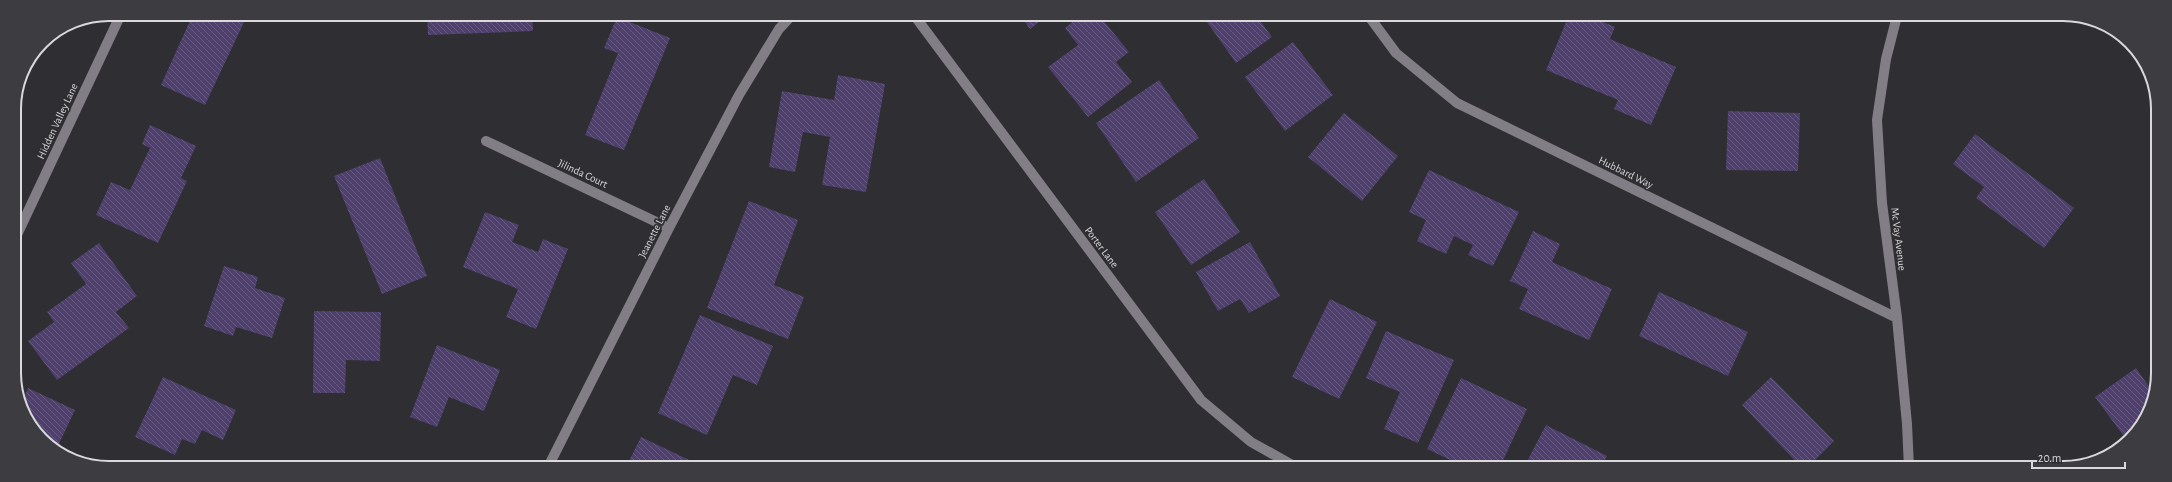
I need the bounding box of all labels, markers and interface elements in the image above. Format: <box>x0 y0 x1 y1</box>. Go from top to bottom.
street label: Hidden Valley Lane <box>35 82 80 161</box>
street label: Hubbard Way <box>1597 155 1655 191</box>
street label: Jilinda Court <box>556 157 610 190</box>
street label: Jeanette Lane <box>636 203 673 260</box>
street label: Mc Vay Avenue <box>1889 207 1908 271</box>
street label: Porter Lane <box>1083 225 1120 270</box>
scale bar <box>2032 444 2125 470</box>
text: 20 m <box>2038 452 2061 464</box>

